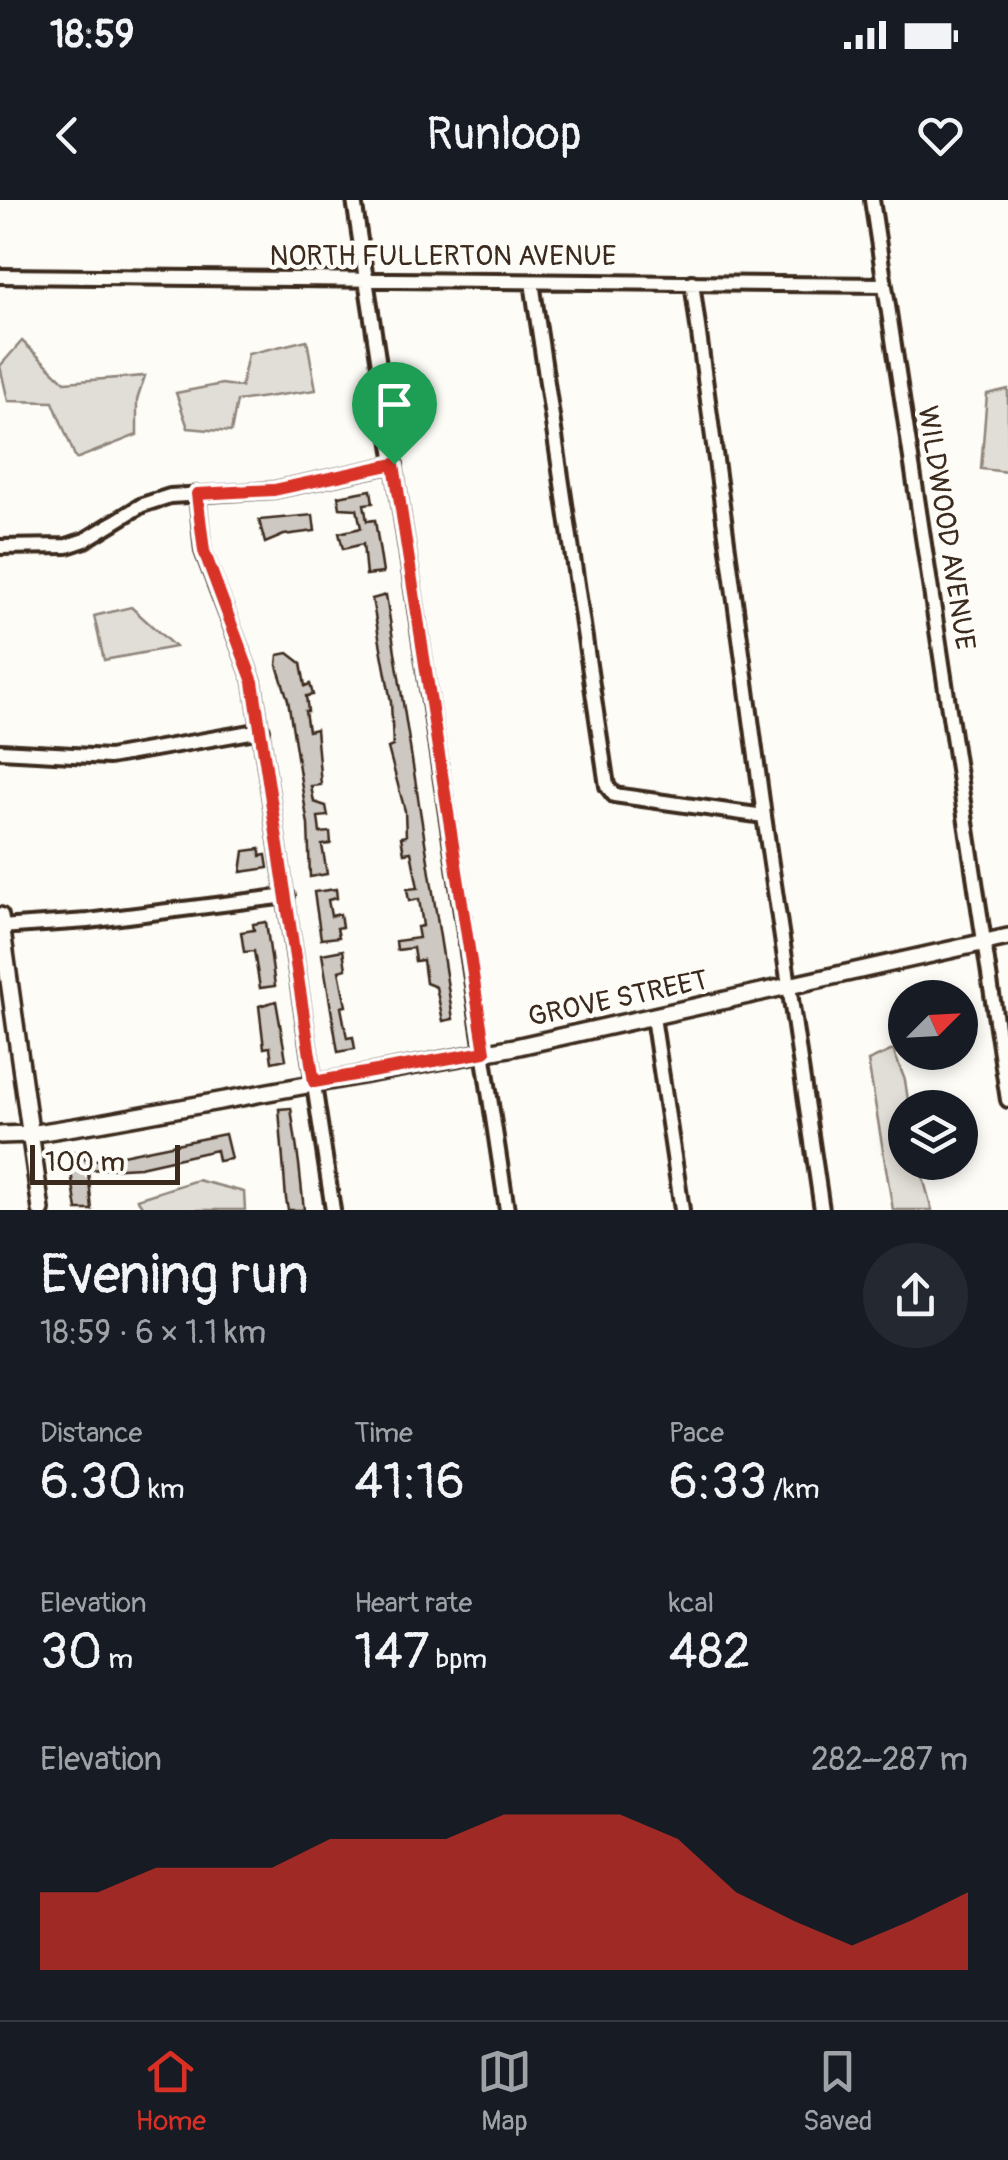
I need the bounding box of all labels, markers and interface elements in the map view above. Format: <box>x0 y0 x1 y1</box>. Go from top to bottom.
text: 18:59 <box>50 11 134 59</box>
text: Runloop <box>427 107 581 163</box>
icon: back <box>40 108 95 163</box>
icon: heart <box>913 108 968 163</box>
street label: NORTH FULLERTON AVENUE <box>270 239 616 274</box>
pin <box>352 362 437 465</box>
icon: arrive <box>367 377 422 432</box>
street label: WILDWOOD AVENUE <box>909 403 983 653</box>
street label: GROVE STREET <box>525 963 711 1035</box>
north arrow <box>888 980 978 1070</box>
map controls <box>888 980 978 1180</box>
button: layers <box>888 1090 978 1180</box>
scale bar <box>30 1140 180 1184</box>
text: 100 m <box>45 1145 125 1180</box>
text: Evening run <box>40 1241 309 1310</box>
button: share <box>863 1243 968 1348</box>
text: 18:59 · 6 × 1.1 km <box>40 1313 266 1353</box>
text: Distance <box>40 1416 142 1451</box>
text: Time <box>354 1416 413 1451</box>
text: Pace <box>669 1416 724 1451</box>
text: 6.30 <box>40 1451 142 1514</box>
text: 41:16 <box>354 1451 465 1514</box>
text: 6:33 <box>669 1451 767 1514</box>
text: km <box>142 1472 185 1507</box>
text: /km <box>767 1472 820 1507</box>
text: Elevation <box>40 1586 147 1621</box>
text: Heart rate <box>354 1586 472 1621</box>
text: kcal <box>669 1586 714 1621</box>
text: 30 <box>40 1621 102 1684</box>
text: 147 <box>354 1621 429 1684</box>
text: 482 <box>669 1621 751 1684</box>
text: m <box>102 1642 133 1677</box>
text: bpm <box>429 1642 487 1677</box>
text: Elevation <box>40 1740 162 1780</box>
text: 282–287 m <box>811 1740 968 1780</box>
tab: Home <box>135 2044 206 2139</box>
tab: Map <box>477 2044 532 2139</box>
tab: Saved <box>803 2044 872 2139</box>

